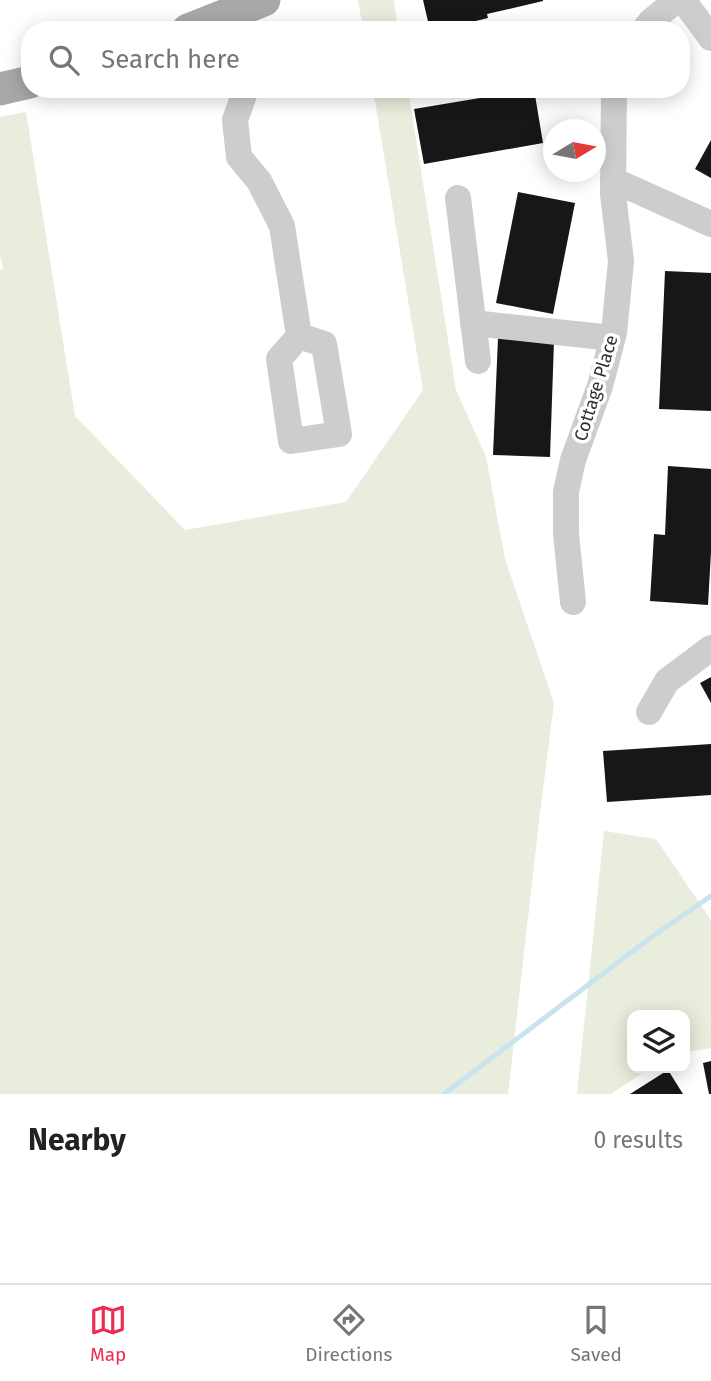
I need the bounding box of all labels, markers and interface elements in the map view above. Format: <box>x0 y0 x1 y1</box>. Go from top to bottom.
search box <box>21 21 690 98</box>
icon: search <box>45 41 83 79</box>
text: Search here <box>101 44 240 75</box>
north arrow <box>543 119 606 182</box>
street label: Cottage Place <box>569 332 623 444</box>
map controls <box>627 1010 690 1073</box>
button: layers <box>627 1010 690 1073</box>
text: Nearby <box>28 1122 126 1158</box>
text: 0 results <box>593 1126 683 1154</box>
tab: Map <box>89 1301 127 1366</box>
tab: Directions <box>305 1301 392 1366</box>
tab: Saved <box>571 1301 622 1366</box>

